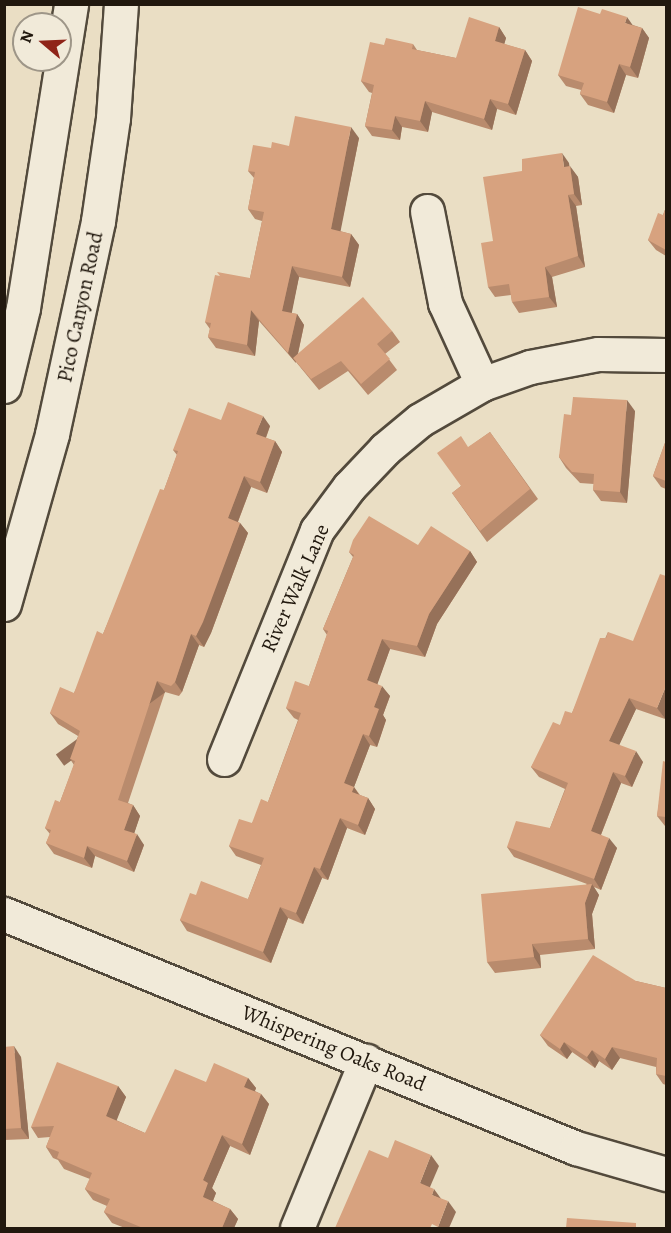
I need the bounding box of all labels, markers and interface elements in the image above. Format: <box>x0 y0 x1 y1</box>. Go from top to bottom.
north arrow <box>12 12 72 72</box>
text: N <box>15 28 39 46</box>
street label: Pico Canyon Road <box>52 229 108 385</box>
street label: River Walk Lane <box>255 520 335 656</box>
street label: Whispering Oaks Road <box>238 999 430 1097</box>

